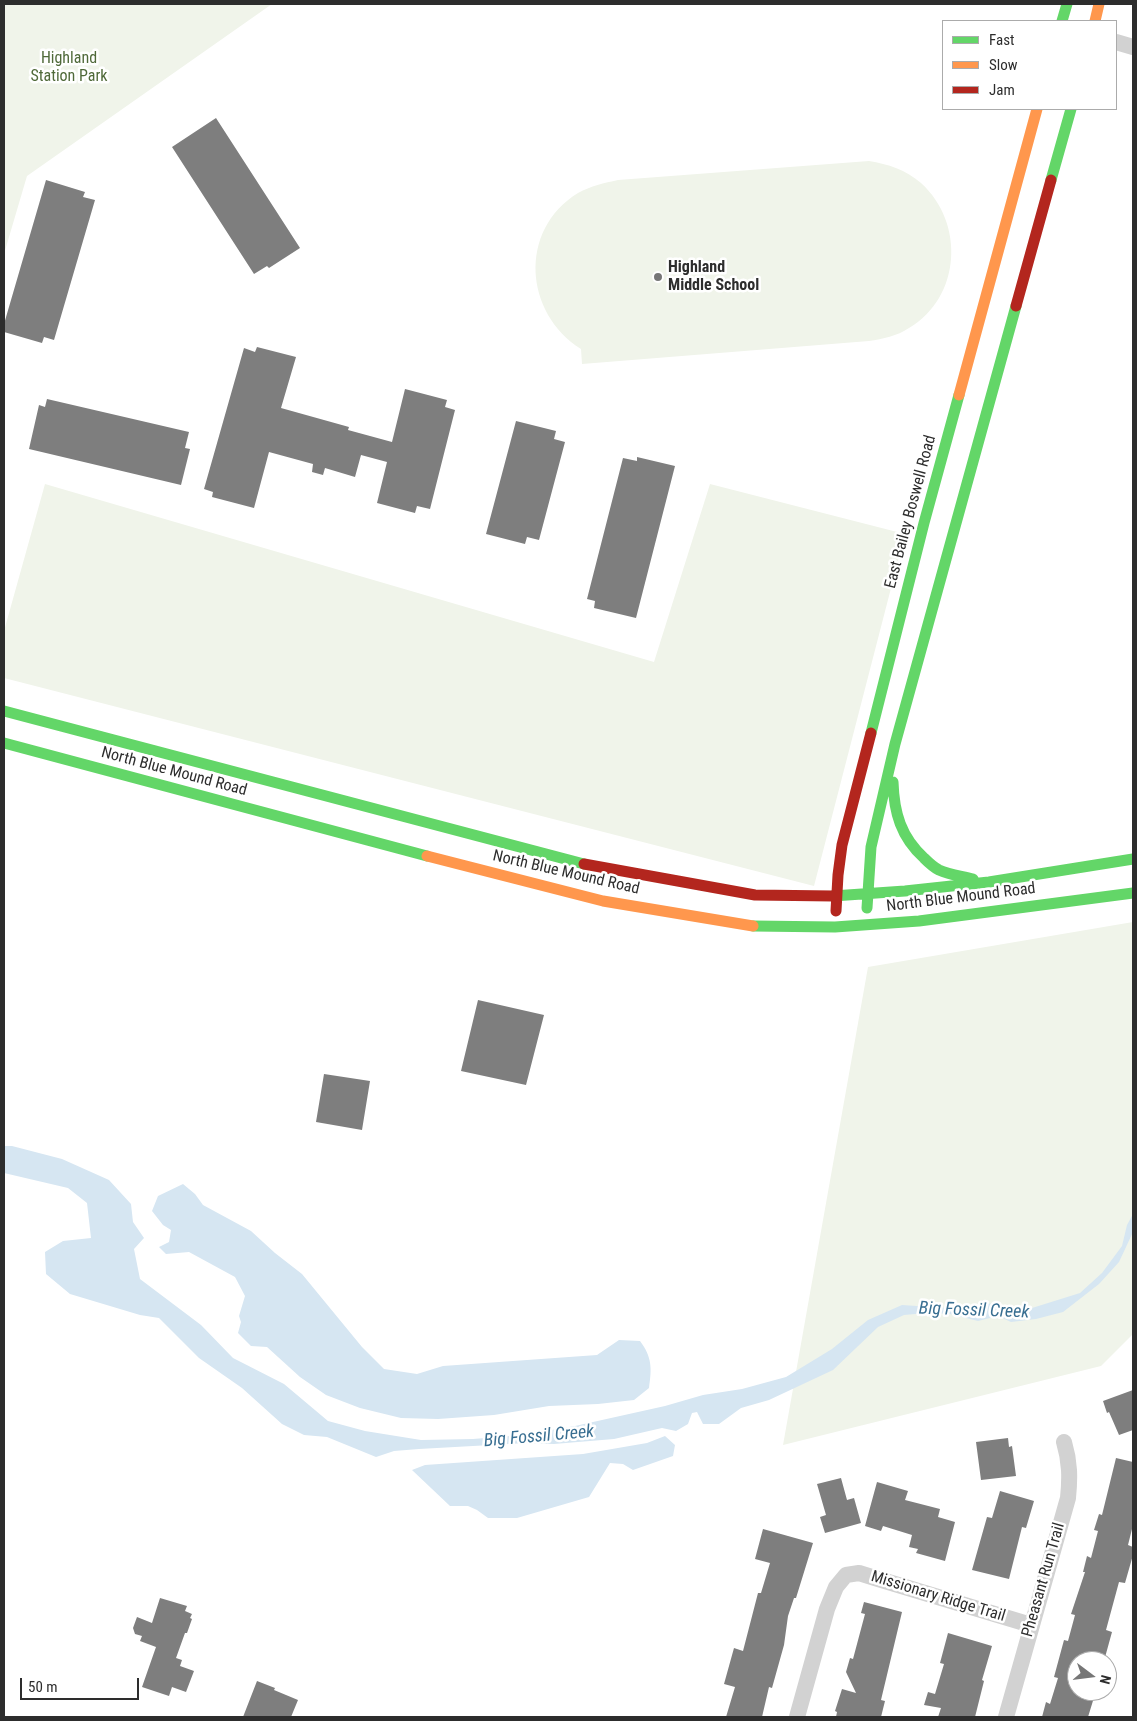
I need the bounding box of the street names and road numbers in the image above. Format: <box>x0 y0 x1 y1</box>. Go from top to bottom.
street label: East Bailey Boswell Road <box>881 433 941 591</box>
street label: North Blue Mound Road <box>99 743 249 801</box>
street label: North Blue Mound Road <box>491 847 641 899</box>
street label: North Blue Mound Road <box>885 879 1037 917</box>
street label: Pheasant Run Trail <box>1019 1521 1069 1639</box>
street label: Missionary Ridge Trail <box>869 1567 1007 1627</box>

